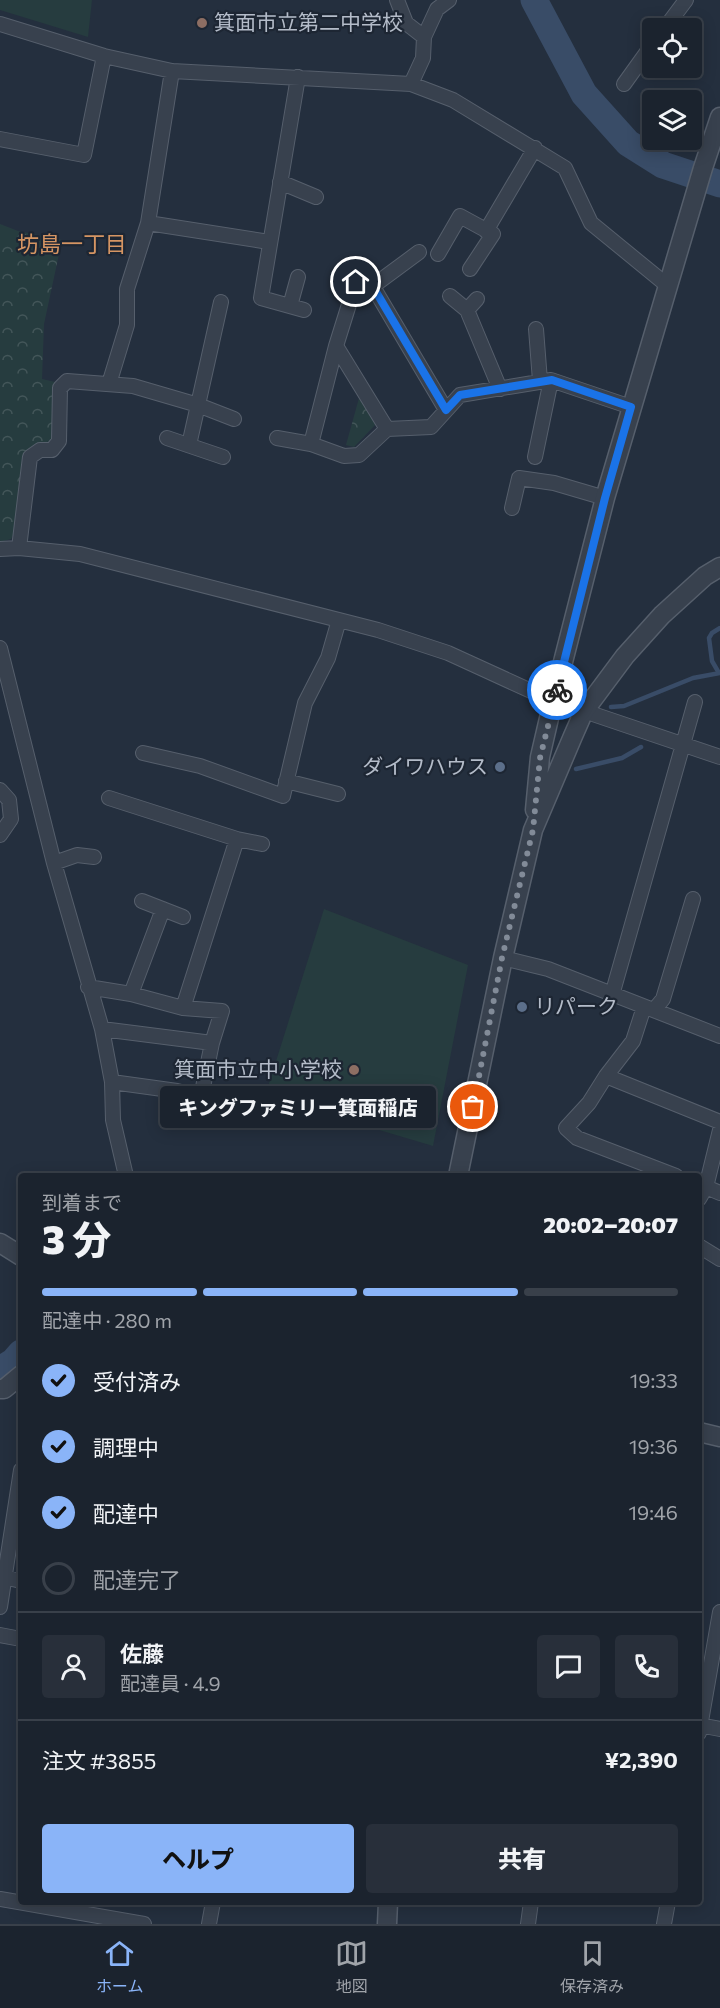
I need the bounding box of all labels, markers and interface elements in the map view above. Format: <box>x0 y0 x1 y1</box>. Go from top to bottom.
place label: 箕面市立第二中学校 <box>214 9 403 34</box>
marker: 箕面市立第二中学校 <box>195 16 209 30</box>
map controls <box>642 18 702 150</box>
button: locate <box>642 18 702 78</box>
button: layers <box>642 90 702 150</box>
district label: 坊島一丁目 <box>17 230 127 257</box>
pin <box>330 256 381 307</box>
icon: home <box>339 265 372 298</box>
courier <box>527 660 587 720</box>
icon: bike <box>541 674 574 707</box>
place label: ダイワハウス <box>362 753 488 778</box>
marker: ダイワハウス <box>493 760 507 774</box>
place label: リパーク <box>534 993 618 1018</box>
marker: リパーク <box>515 1000 529 1014</box>
place label: 箕面市立中小学校 <box>174 1056 342 1081</box>
marker: 箕面市立中小学校 <box>347 1063 361 1077</box>
pin <box>447 1081 498 1132</box>
callout: キングファミリー箕面稲店 <box>161 1086 437 1128</box>
icon: bag <box>456 1090 489 1123</box>
text: キングファミリー箕面稲店 <box>178 1095 418 1119</box>
text: 到着まで <box>42 1190 122 1214</box>
text: 20:02–20:07 <box>543 1211 678 1238</box>
text: 3 分 <box>42 1214 111 1262</box>
text: 配達中 · 280 m <box>42 1308 172 1332</box>
icon: check <box>42 1364 75 1397</box>
text: 受付済み <box>93 1368 181 1395</box>
text: 19:33 <box>630 1368 678 1392</box>
icon: check <box>42 1430 75 1463</box>
text: 調理中 <box>93 1434 159 1461</box>
text: 19:36 <box>629 1434 678 1458</box>
icon: check <box>42 1496 75 1529</box>
text: 配達中 <box>93 1500 159 1527</box>
text: 19:46 <box>628 1500 678 1524</box>
text: 配達完了 <box>93 1566 181 1593</box>
button: person <box>42 1635 105 1698</box>
button: chat <box>537 1635 600 1698</box>
button: phone <box>615 1635 678 1698</box>
text: 佐藤 <box>120 1640 164 1667</box>
text: 配達員 · 4.9 <box>120 1671 221 1695</box>
text: ¥2,390 <box>605 1746 678 1773</box>
text: 注文 #3855 <box>42 1747 156 1774</box>
button: ヘルプ <box>42 1824 354 1893</box>
button: 共有 <box>366 1824 678 1893</box>
tab: ホーム <box>96 1937 143 1997</box>
tab: 地図 <box>335 1937 368 1997</box>
tab: 保存済み <box>560 1937 624 1997</box>

